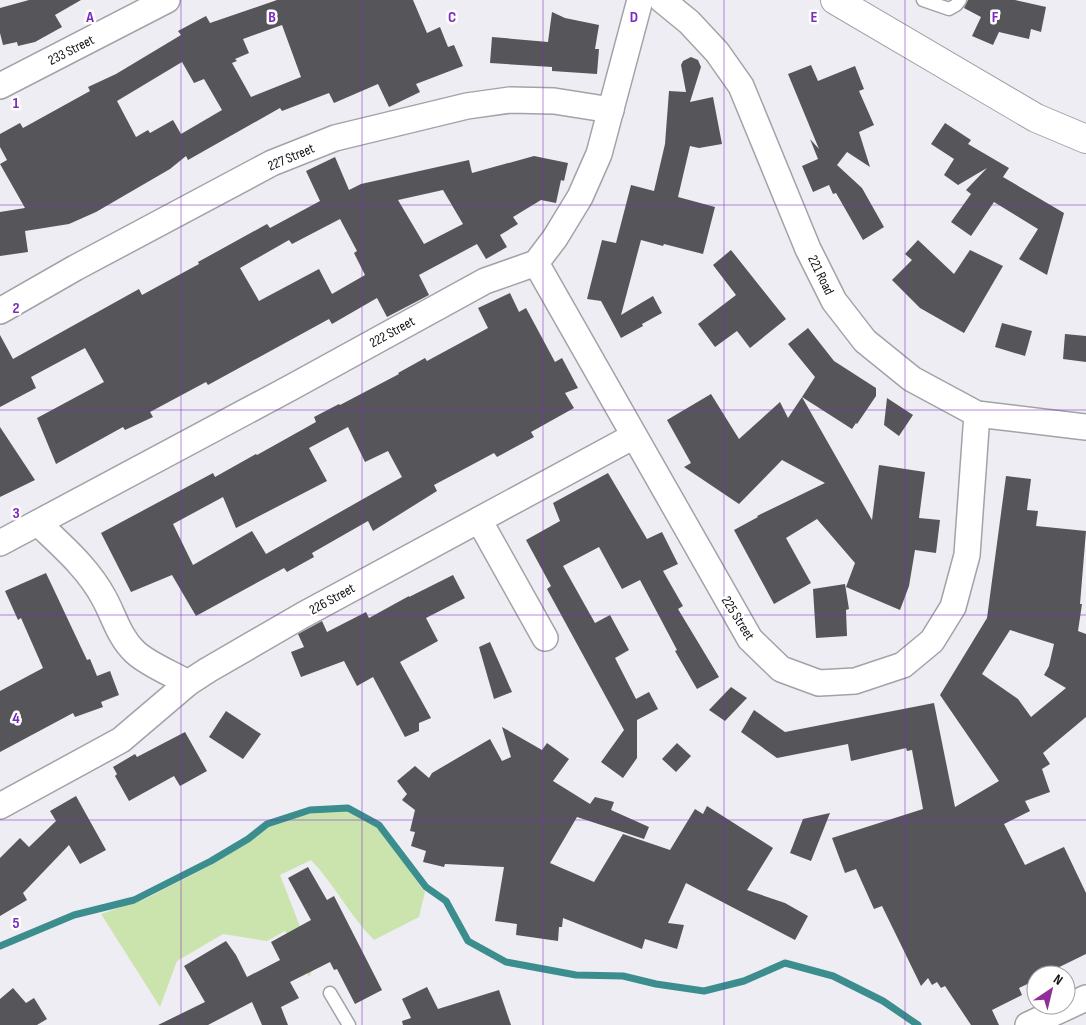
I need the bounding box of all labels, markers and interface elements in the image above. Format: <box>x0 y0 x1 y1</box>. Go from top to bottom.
text: A <box>85 8 94 27</box>
text: B <box>268 8 276 27</box>
text: C <box>448 8 456 27</box>
text: D <box>630 8 638 27</box>
text: E <box>811 8 818 27</box>
text: F <box>992 8 999 27</box>
street label: 233 Street <box>45 31 97 69</box>
text: 1 <box>13 94 20 113</box>
street label: 227 Street <box>265 140 317 174</box>
street label: 221 Road <box>804 252 838 298</box>
text: 2 <box>12 299 20 318</box>
street label: 222 Street <box>366 313 418 351</box>
text: 3 <box>12 504 20 523</box>
street label: 226 Street <box>306 580 358 618</box>
street label: 225 Street <box>718 593 758 643</box>
text: 4 <box>12 709 20 728</box>
text: 5 <box>12 914 20 933</box>
north arrow <box>1026 965 1076 1015</box>
text: N <box>1050 971 1066 989</box>

